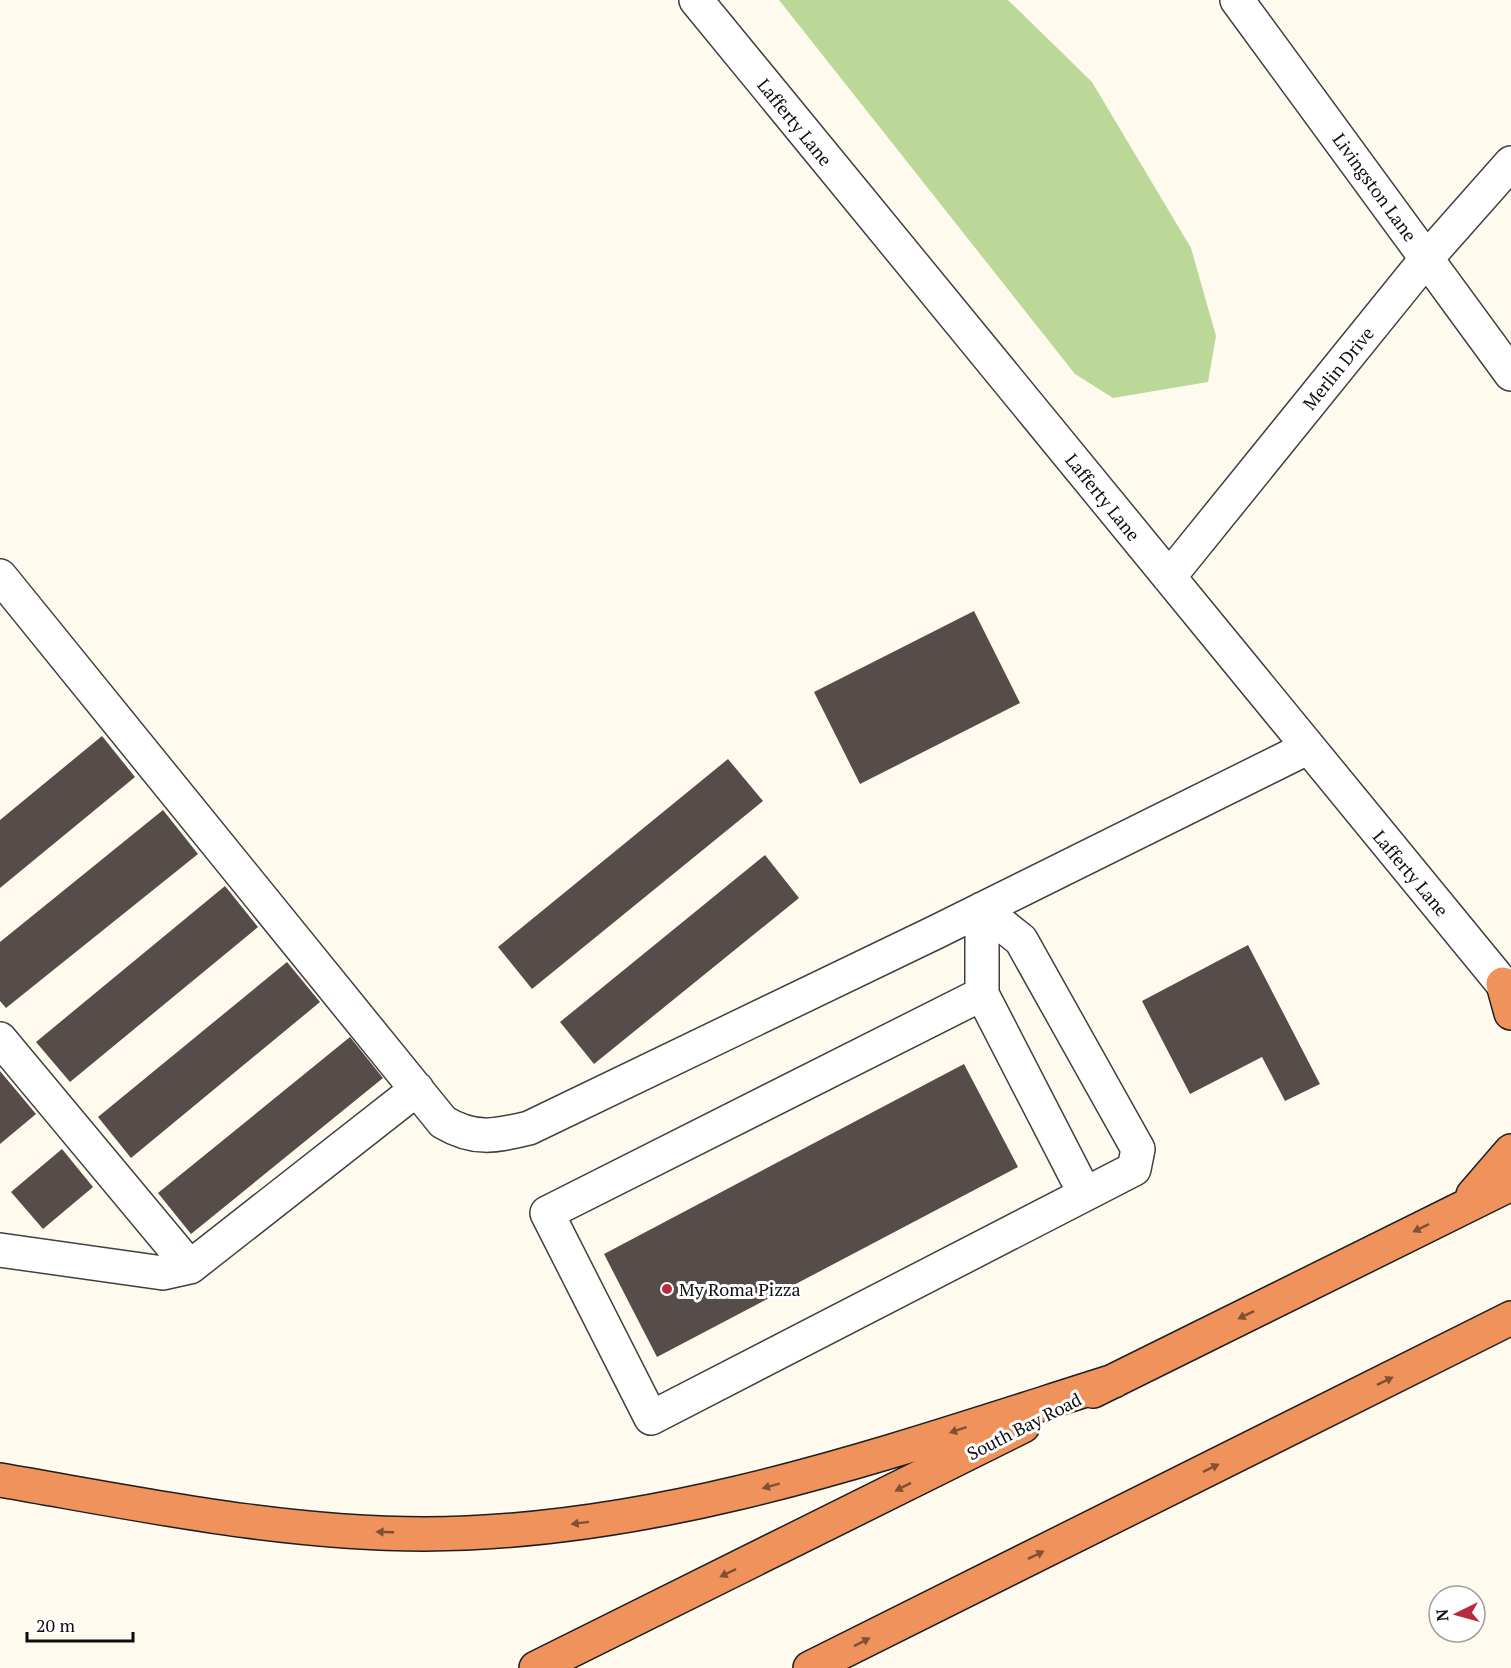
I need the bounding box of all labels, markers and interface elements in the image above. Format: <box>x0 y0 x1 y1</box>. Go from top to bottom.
street label: Lafferty Lane <box>752 73 838 171</box>
street label: Livingston Lane <box>1328 128 1422 246</box>
street label: Merlin Drive <box>1297 321 1379 415</box>
street label: Lafferty Lane <box>1060 448 1146 546</box>
street label: Lafferty Lane <box>1368 825 1454 921</box>
one-way arrow <box>1412 1223 1430 1233</box>
place label: My Roma Pizza <box>679 1277 801 1301</box>
marker: My Roma Pizza <box>660 1282 674 1296</box>
one-way arrow <box>1238 1310 1255 1320</box>
one-way arrow <box>1377 1376 1394 1385</box>
street label: South Bay Road <box>963 1387 1085 1465</box>
one-way arrow <box>949 1426 967 1435</box>
one-way arrow <box>1202 1463 1219 1472</box>
one-way arrow <box>762 1481 780 1491</box>
one-way arrow <box>894 1482 911 1491</box>
one-way arrow <box>570 1518 589 1527</box>
one-way arrow <box>376 1528 395 1537</box>
one-way arrow <box>1028 1550 1045 1559</box>
one-way arrow <box>720 1569 737 1578</box>
north arrow <box>1427 1584 1487 1644</box>
scale bar <box>27 1605 134 1643</box>
text: N <box>1431 1608 1454 1622</box>
text: 20 m <box>36 1613 76 1637</box>
one-way arrow <box>853 1637 871 1647</box>

